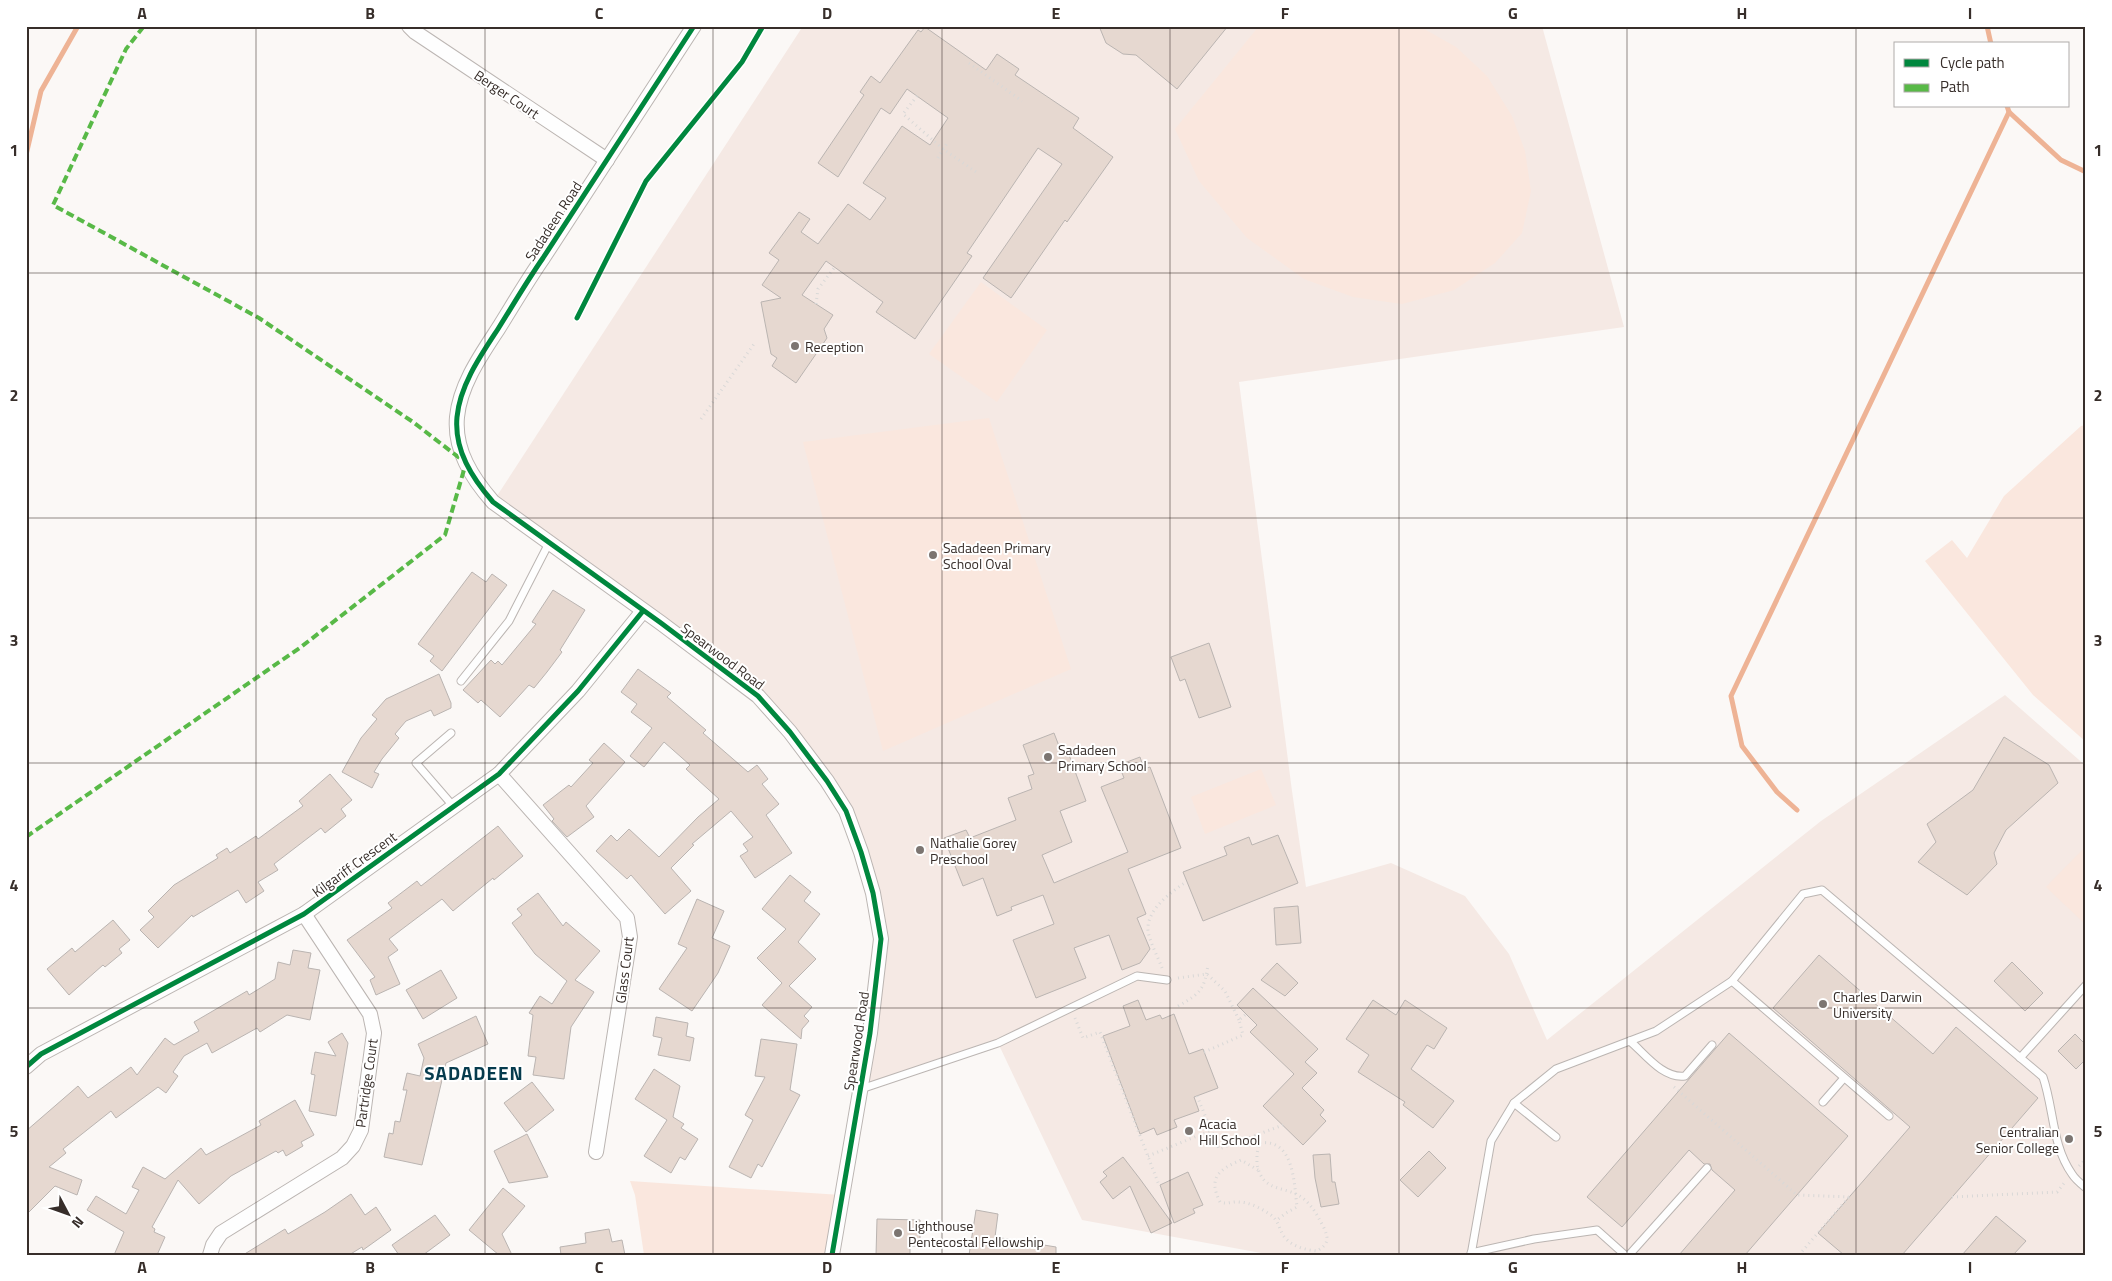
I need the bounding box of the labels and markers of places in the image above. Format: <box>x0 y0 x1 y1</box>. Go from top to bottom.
place label: Reception <box>805 336 864 357</box>
marker: Reception <box>789 340 801 352</box>
place label: Sadadeen Primary School Oval <box>943 537 1051 574</box>
marker: Sadadeen Primary School Oval <box>927 549 939 561</box>
place label: Sadadeen Primary School <box>1058 739 1147 776</box>
marker: Sadadeen Primary School <box>1042 751 1054 763</box>
place label: Nathalie Gorey Preschool <box>930 832 1017 869</box>
marker: Nathalie Gorey Preschool <box>914 844 926 856</box>
place label: Charles Darwin University <box>1833 986 1922 1023</box>
marker: Charles Darwin University <box>1817 998 1829 1010</box>
place label: Acacia Hill School <box>1199 1113 1260 1150</box>
place label: Centralian Senior College <box>1976 1121 2059 1158</box>
marker: Acacia Hill School <box>1183 1125 1195 1137</box>
marker: Centralian Senior College <box>2063 1133 2075 1145</box>
place label: Lighthouse Pentecostal Fellowship <box>908 1215 1044 1252</box>
marker: Lighthouse Pentecostal Fellowship <box>892 1227 904 1239</box>

